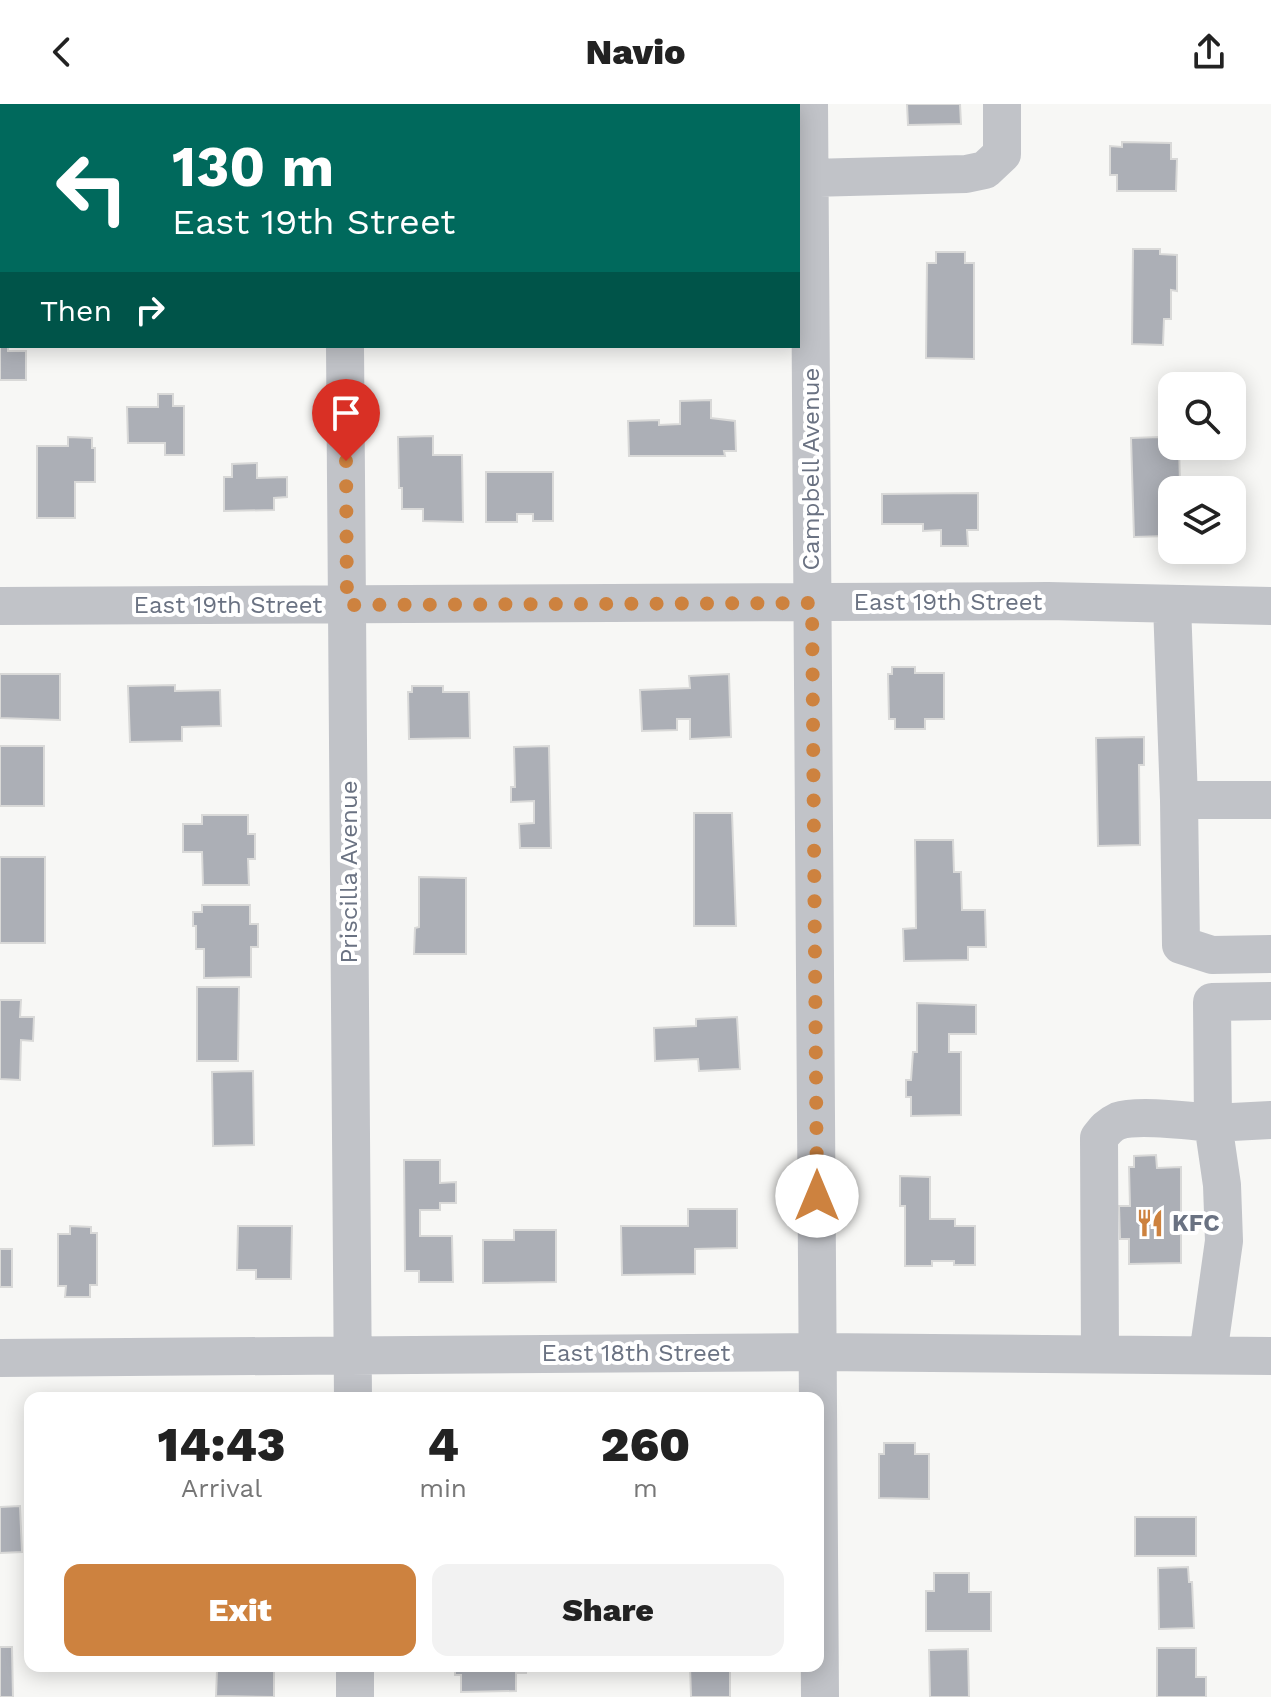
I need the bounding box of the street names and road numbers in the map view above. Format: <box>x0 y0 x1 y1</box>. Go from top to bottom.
street label: Campbell Avenue <box>797 368 825 570</box>
street label: East 19th Street <box>854 588 1042 616</box>
street label: East 19th Street <box>134 591 322 619</box>
street label: Priscilla Avenue <box>335 780 363 964</box>
street label: East 18th Street <box>542 1339 730 1367</box>

